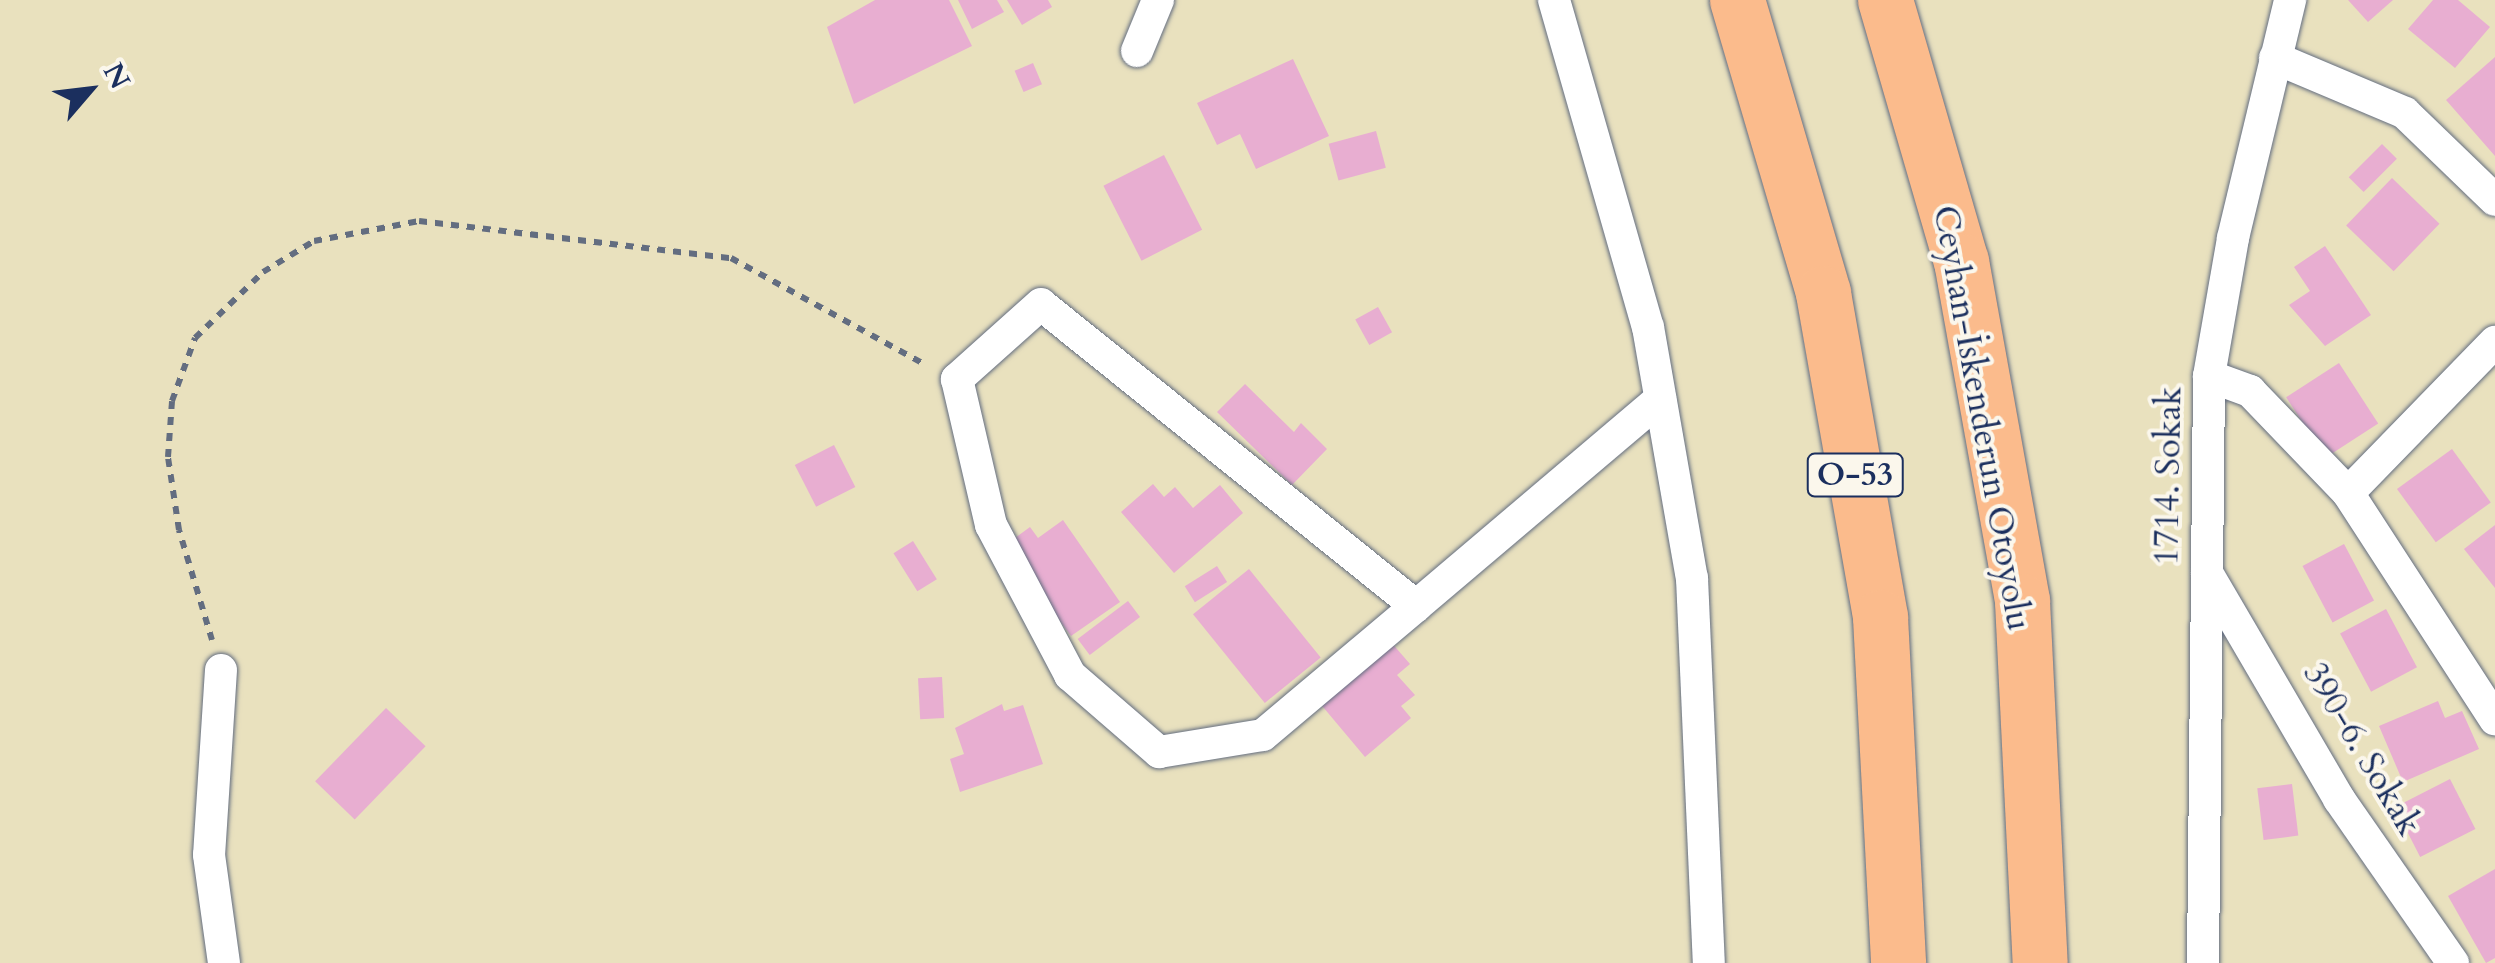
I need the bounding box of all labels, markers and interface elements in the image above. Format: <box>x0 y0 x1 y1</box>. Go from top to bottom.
north arrow <box>40 40 140 140</box>
text: N <box>94 56 139 96</box>
street label: Ceyhan-İskenderun Otoyolu <box>1924 202 2040 634</box>
street label: 1714. Sokak <box>2145 386 2191 566</box>
road number: O-53 <box>1805 448 1905 502</box>
street label: 390-6. Sokak <box>2294 655 2430 843</box>

